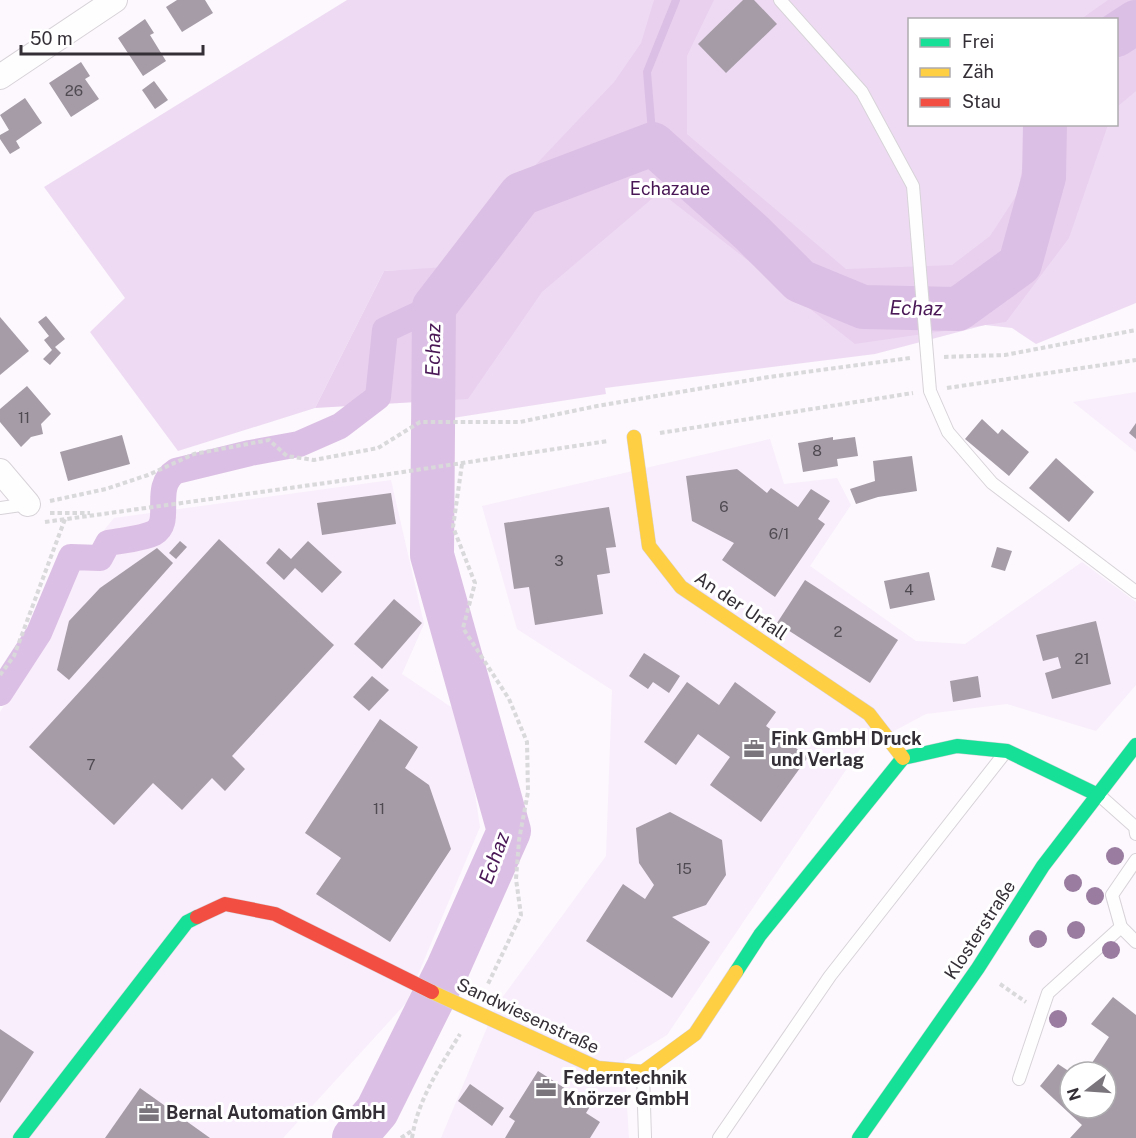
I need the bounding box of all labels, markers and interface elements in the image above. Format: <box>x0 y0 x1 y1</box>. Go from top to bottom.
scale bar <box>21 18 202 56</box>
legend <box>908 18 1118 126</box>
text: 50 m <box>30 28 73 49</box>
text: Frei <box>962 31 994 52</box>
text: Zäh <box>962 61 994 82</box>
house number: 26 <box>65 82 83 99</box>
text: Stau <box>962 91 1001 112</box>
park label: Echazaue <box>630 178 710 199</box>
water label: Echaz <box>889 296 944 320</box>
water label: Echaz <box>421 322 445 377</box>
house number: 11 <box>18 409 30 426</box>
house number: 8 <box>812 442 822 459</box>
house number: 6 <box>719 498 729 515</box>
house number: 6/1 <box>769 525 789 542</box>
house number: 3 <box>554 552 564 569</box>
street label: An der Urfall <box>691 567 792 644</box>
house number: 4 <box>904 581 914 598</box>
house number: 2 <box>834 623 843 640</box>
house number: 21 <box>1074 650 1090 667</box>
place label: Fink GmbH Druck und Verlag <box>771 728 922 770</box>
office icon: Fink GmbH Druck und Verlag <box>742 737 766 761</box>
house number: 7 <box>86 756 96 773</box>
house number: 11 <box>373 800 385 817</box>
water label: Echaz <box>474 828 515 887</box>
house number: 15 <box>676 860 692 877</box>
street label: Klosterstraße <box>940 876 1019 983</box>
street label: Sandwiesenstraße <box>454 973 603 1058</box>
north arrow <box>1058 1060 1118 1120</box>
place label: Federntechnik Knörzer GmbH <box>563 1067 689 1109</box>
office icon: Federntechnik Knörzer GmbH <box>534 1076 558 1100</box>
text: N <box>1063 1085 1085 1103</box>
office icon: Bernal Automation GmbH <box>137 1101 161 1125</box>
place label: Bernal Automation GmbH <box>166 1102 386 1123</box>

